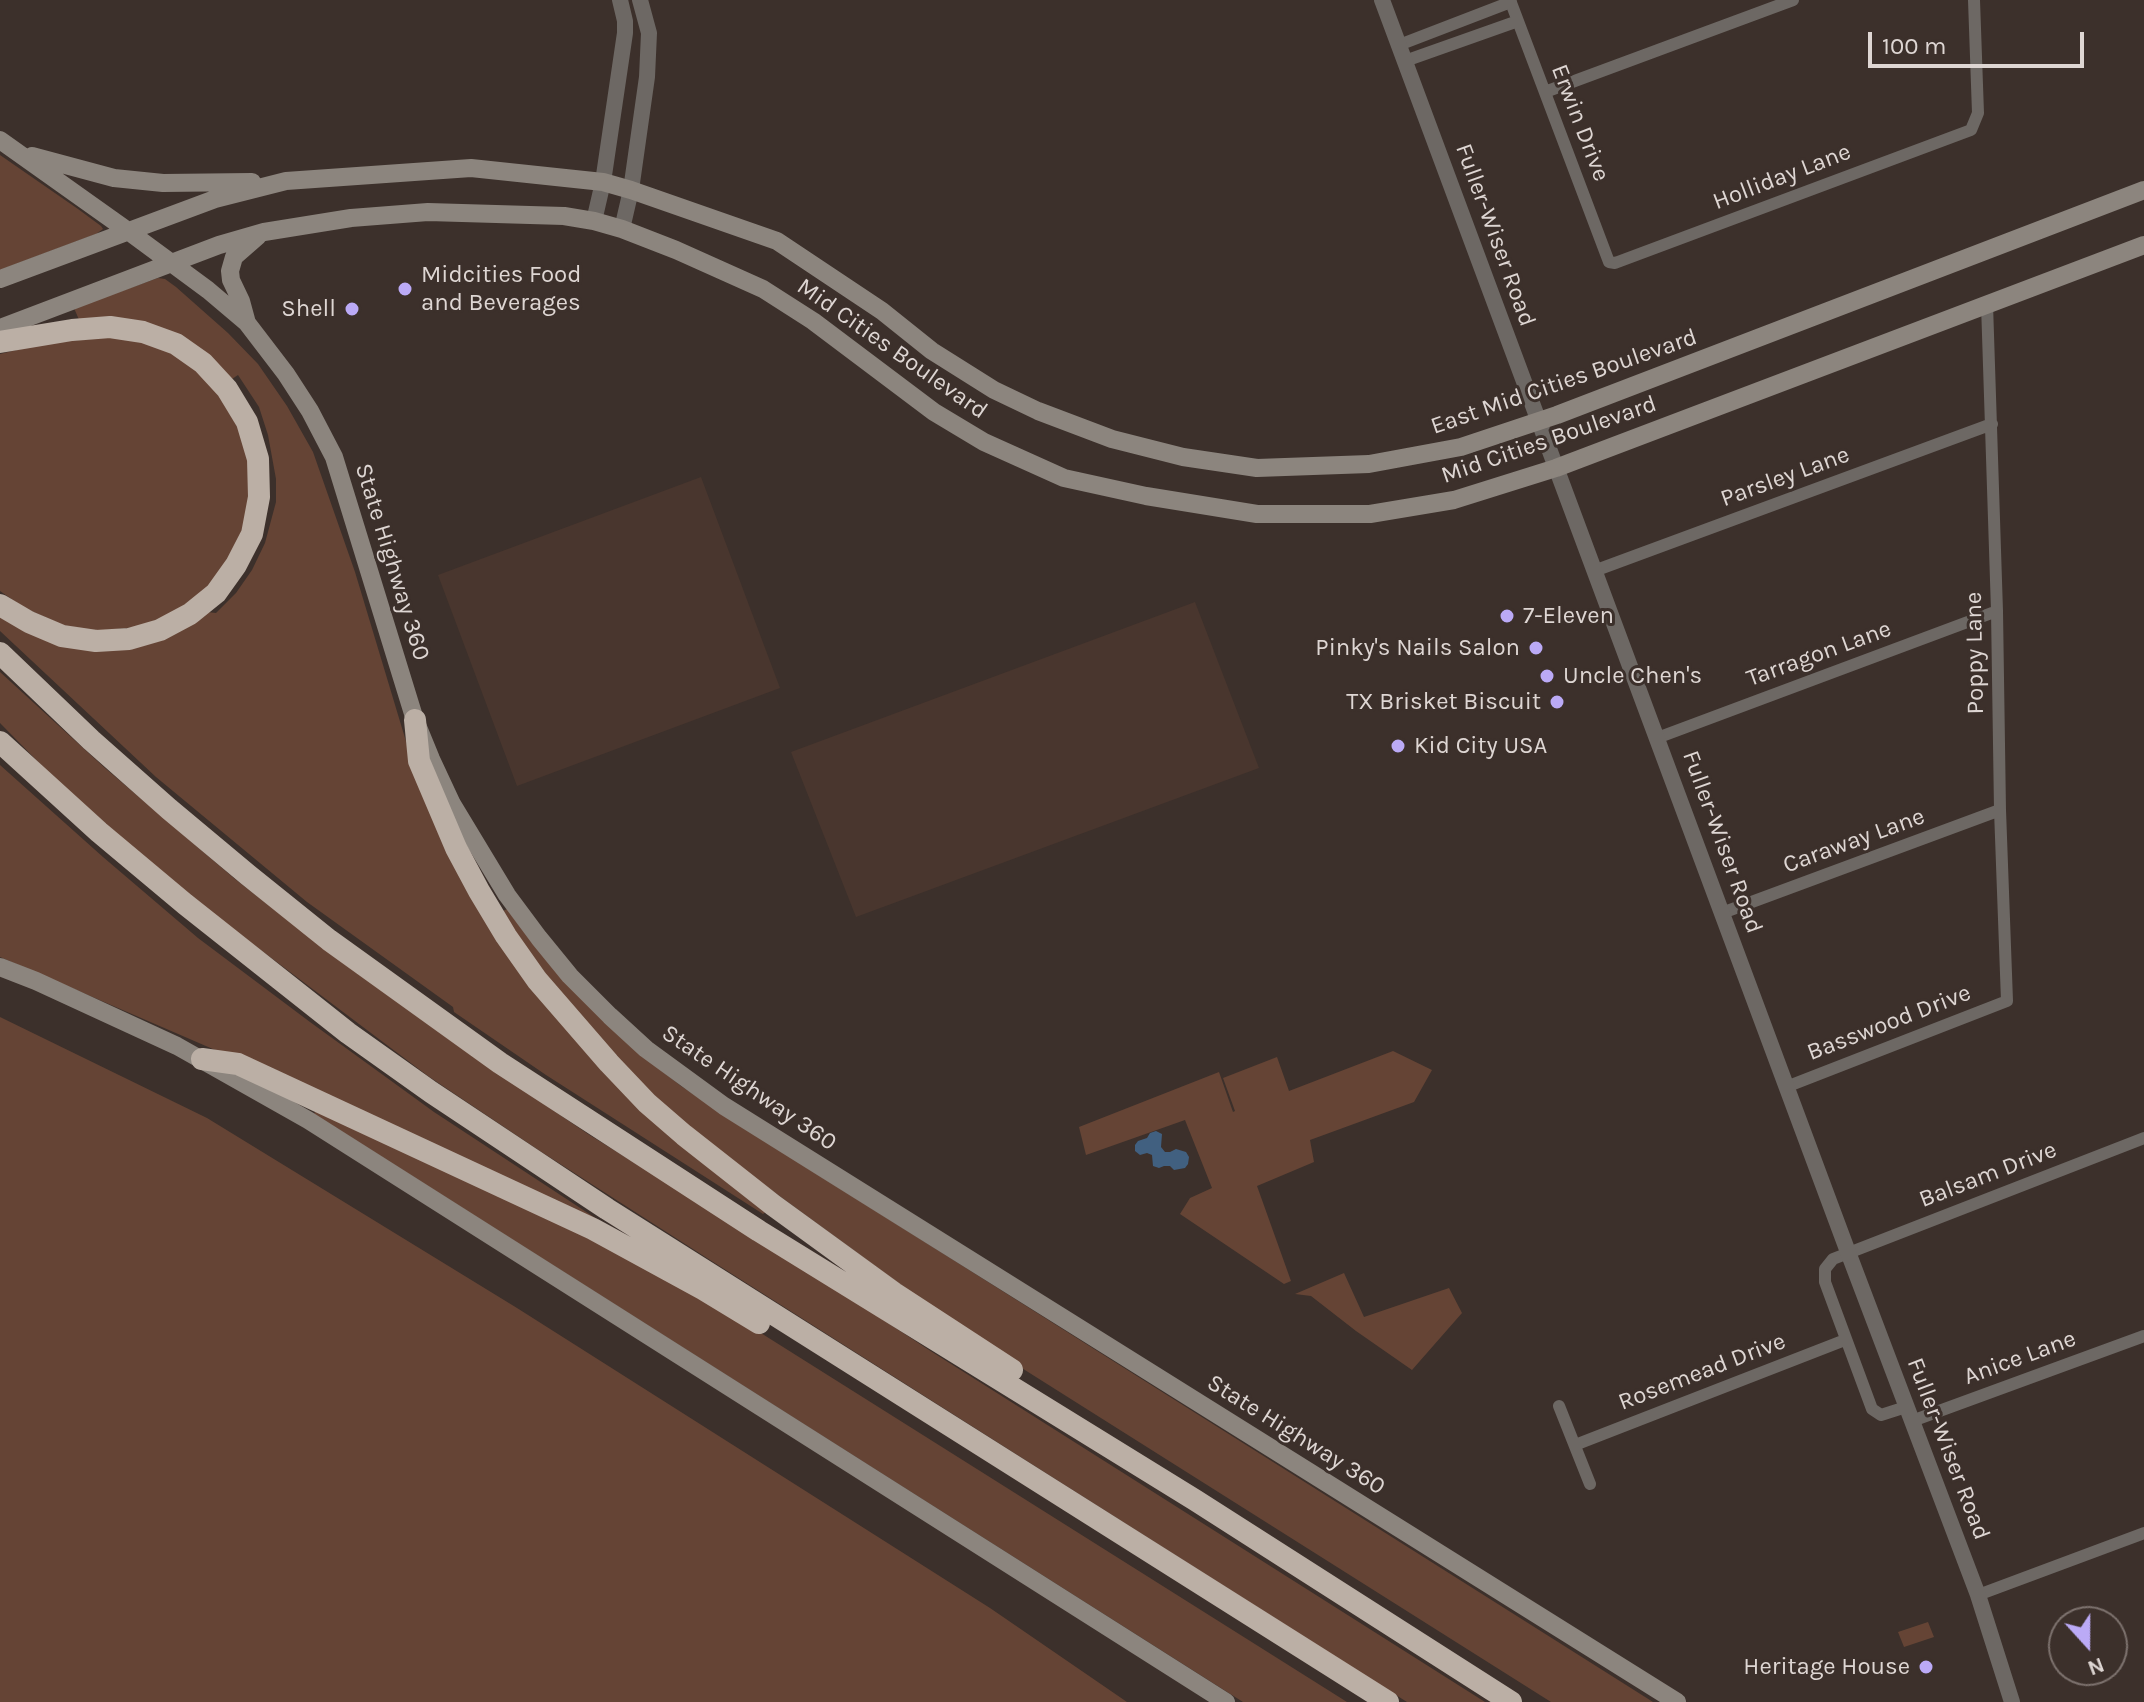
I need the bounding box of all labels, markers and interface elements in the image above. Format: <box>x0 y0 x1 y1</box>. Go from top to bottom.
scale bar <box>1872 16 2088 66</box>
text: 100 m <box>1882 32 1947 60</box>
street label: Erwin Drive <box>1545 60 1615 186</box>
street label: Holliday Lane <box>1709 138 1855 216</box>
street label: Fuller-Wiser Road <box>1449 140 1541 330</box>
place label: Midcities Food and Beverages <box>421 261 581 317</box>
street label: Mid Cities Boulevard <box>791 272 993 426</box>
marker: Midcities Food and Beverages <box>396 280 414 298</box>
place label: Shell <box>281 295 336 323</box>
marker: Shell <box>343 300 361 318</box>
street label: East Mid Cities Boulevard <box>1427 323 1701 441</box>
street label: Mid Cities Boulevard <box>1438 390 1660 490</box>
street label: Parsley Lane <box>1717 440 1853 514</box>
street label: State Highway 360 <box>348 460 436 664</box>
street label: Poppy Lane <box>1960 591 1990 715</box>
place label: 7-Eleven <box>1523 602 1614 630</box>
marker: 7-Eleven <box>1498 607 1516 625</box>
street label: Tarragon Lane <box>1743 615 1895 693</box>
place label: Pinky's Nails Salon <box>1315 634 1520 662</box>
marker: Pinky's Nails Salon <box>1527 639 1545 657</box>
place label: Uncle Chen's <box>1563 662 1702 690</box>
marker: Uncle Chen's <box>1538 667 1556 685</box>
place label: TX Brisket Biscuit <box>1346 688 1541 716</box>
marker: TX Brisket Biscuit <box>1548 693 1566 711</box>
place label: Kid City USA <box>1414 732 1547 760</box>
marker: Kid City USA <box>1389 737 1407 755</box>
street label: Fuller-Wiser Road <box>1676 747 1768 937</box>
street label: Caraway Lane <box>1779 802 1929 880</box>
street label: Basswood Drive <box>1803 979 1975 1067</box>
street label: State Highway 360 <box>656 1019 842 1157</box>
street label: Balsam Drive <box>1915 1136 2061 1214</box>
street label: Anice Lane <box>1960 1324 2080 1392</box>
street label: Rosemead Drive <box>1614 1327 1790 1417</box>
street label: Fuller-Wiser Road <box>1900 1354 1996 1544</box>
street label: State Highway 360 <box>1202 1369 1390 1501</box>
north arrow <box>2048 1606 2128 1686</box>
text: N <box>2084 1652 2108 1682</box>
place label: Heritage House <box>1743 1653 1910 1681</box>
marker: Heritage House <box>1917 1658 1935 1676</box>

